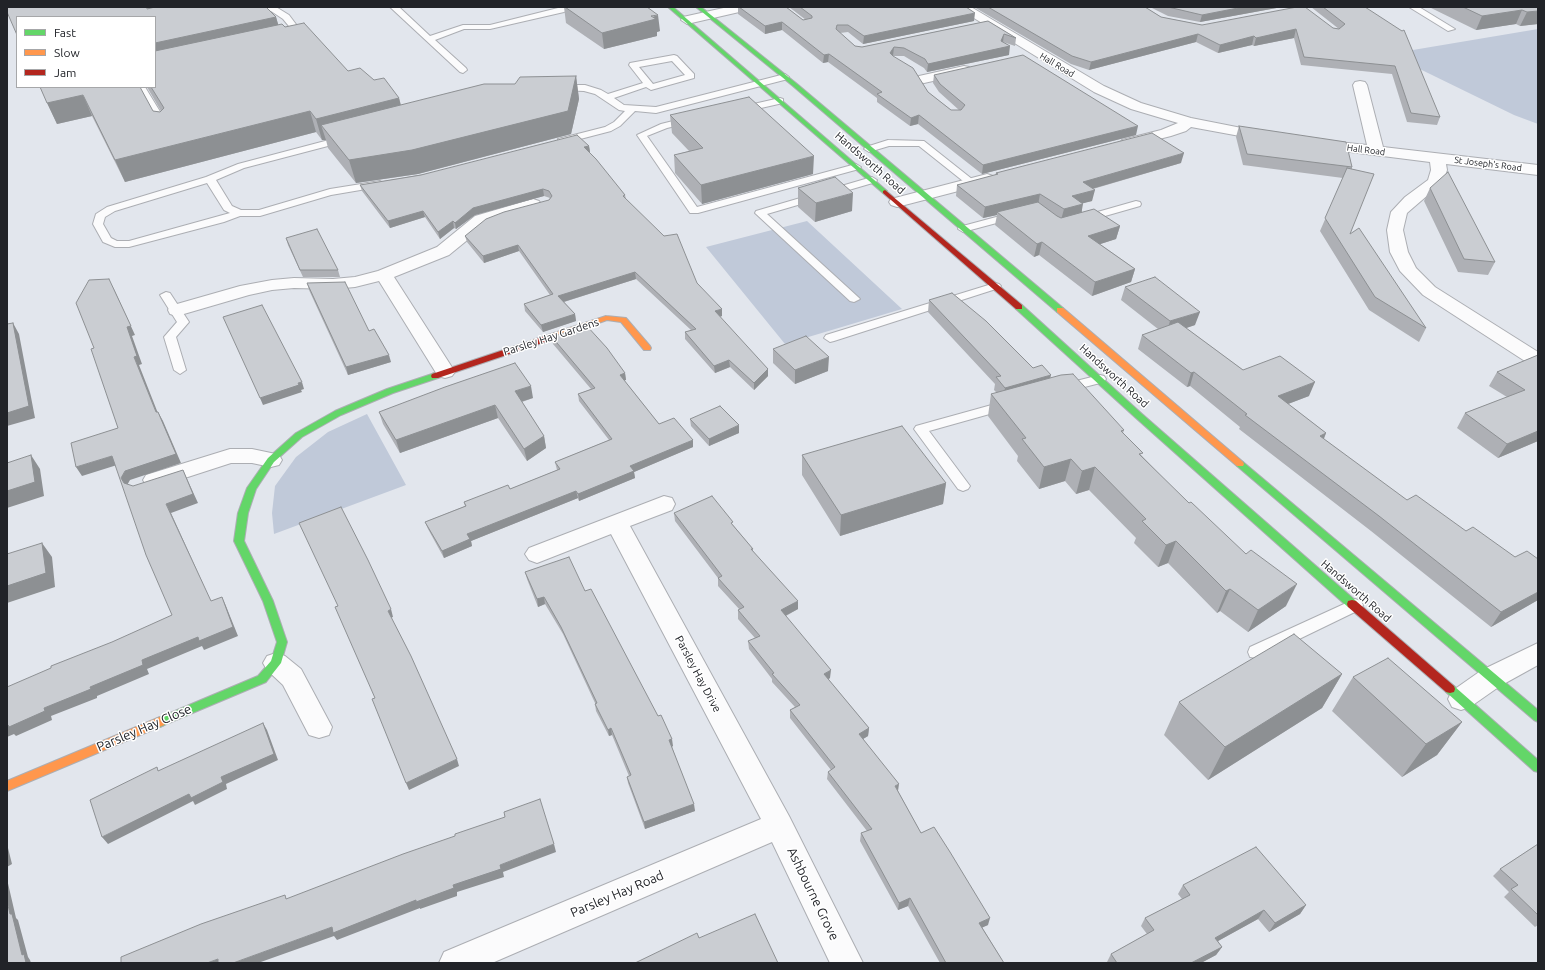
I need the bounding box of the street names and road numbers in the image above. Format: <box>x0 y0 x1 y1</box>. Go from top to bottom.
street label: Hall Road <box>1038 50 1076 80</box>
street label: Handsworth Road <box>832 129 908 197</box>
street label: Hall Road <box>1346 142 1386 158</box>
street label: St Joseph's Road <box>1454 155 1522 173</box>
street label: Parsley Hay Gardens <box>502 315 600 359</box>
street label: Handsworth Road <box>1077 342 1151 410</box>
street label: Handsworth Road <box>1318 557 1394 625</box>
street label: Parsley Hay Drive <box>672 633 724 715</box>
street label: Parsley Hay Close <box>94 701 194 755</box>
street label: Ashbourne Grove <box>784 845 842 943</box>
street label: Parsley Hay Road <box>568 867 666 921</box>

